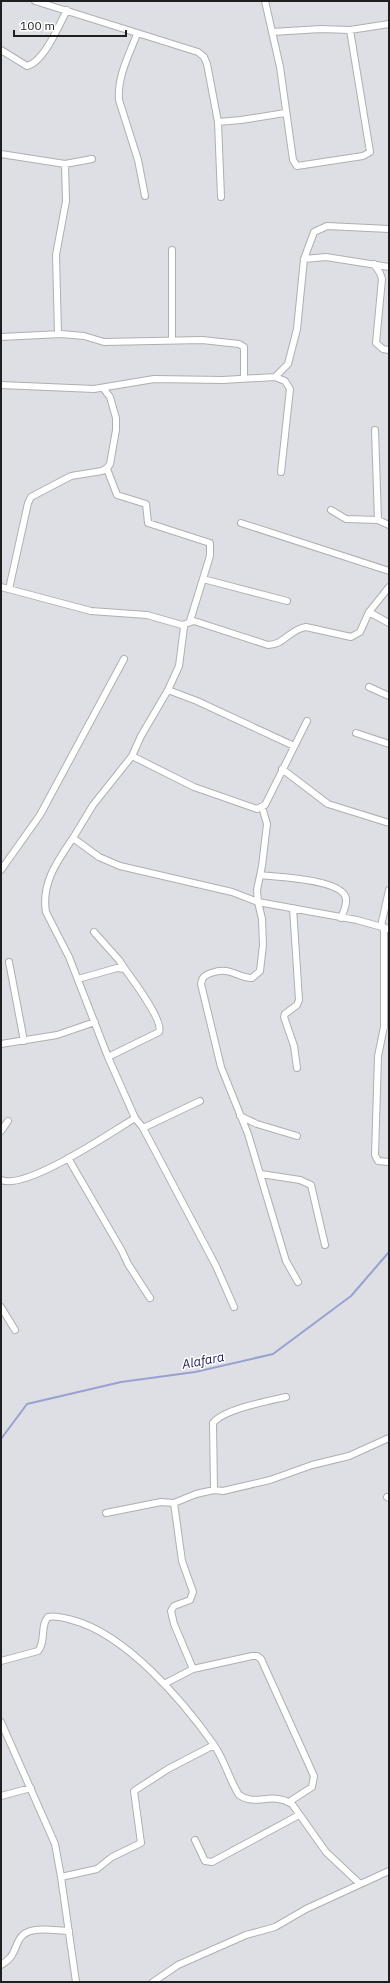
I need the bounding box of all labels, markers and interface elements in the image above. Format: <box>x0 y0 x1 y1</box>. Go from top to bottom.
scale bar <box>14 12 126 38</box>
text: 100 m <box>20 18 55 33</box>
water label: Alafara <box>179 1348 226 1373</box>

